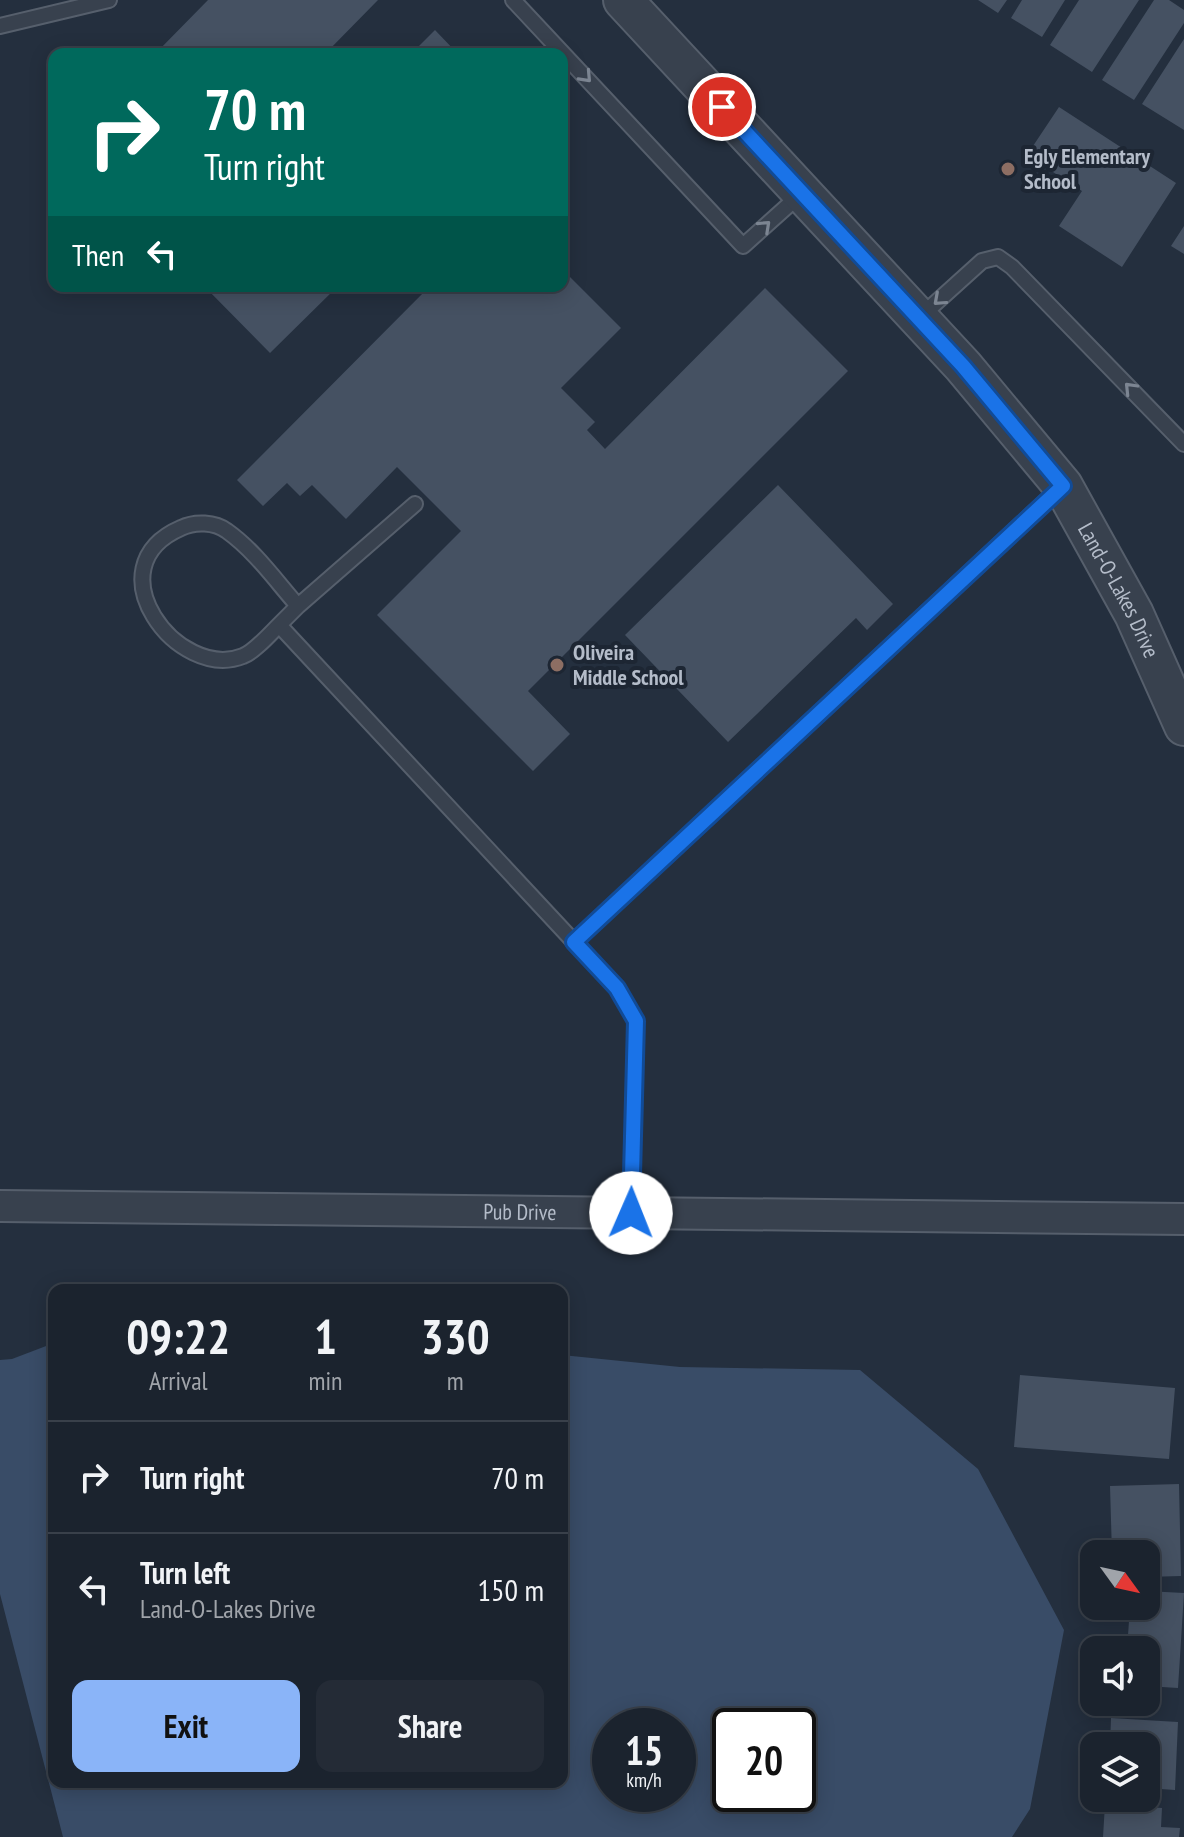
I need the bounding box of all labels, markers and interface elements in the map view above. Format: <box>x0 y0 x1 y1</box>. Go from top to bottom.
one-way arrow <box>576 68 590 83</box>
text: 70 m <box>204 73 306 145</box>
pin <box>688 73 756 141</box>
icon: right <box>72 80 176 184</box>
icon: arrive <box>700 85 744 129</box>
place label: Egly Elementary School <box>1024 142 1151 195</box>
text: Turn right <box>204 143 325 190</box>
marker: Egly Elementary School <box>999 160 1017 178</box>
one-way arrow <box>756 221 770 236</box>
icon: left <box>140 232 184 276</box>
text: Then <box>72 235 124 274</box>
one-way arrow <box>934 290 949 304</box>
one-way arrow <box>1124 383 1139 397</box>
street label: Land-O-Lakes Drive <box>1072 517 1166 662</box>
place label: Oliveira Middle School <box>573 638 684 691</box>
marker: Oliveira Middle School <box>548 656 566 674</box>
position arrow <box>589 1171 673 1255</box>
street label: Pub Drive <box>483 1197 557 1226</box>
text: 09:22 <box>126 1305 230 1367</box>
text: 1 <box>314 1305 337 1367</box>
text: 330 <box>421 1305 490 1367</box>
text: Arrival <box>149 1364 208 1397</box>
text: min <box>308 1364 342 1397</box>
text: m <box>447 1364 464 1397</box>
icon: right <box>72 1455 116 1499</box>
text: Turn right <box>140 1458 244 1497</box>
text: 70 m <box>491 1458 544 1497</box>
north arrow <box>1080 1540 1160 1620</box>
map controls <box>1080 1540 1160 1812</box>
text: Turn left <box>140 1553 230 1592</box>
icon: left <box>72 1567 116 1611</box>
text: 150 m <box>478 1570 544 1609</box>
text: Land-O-Lakes Drive <box>140 1592 316 1625</box>
button: sound <box>1080 1636 1160 1716</box>
button: Exit <box>72 1680 300 1772</box>
button: Share <box>316 1680 544 1772</box>
speed limit sign: 20 <box>712 1708 816 1812</box>
text: 15 <box>625 1724 663 1776</box>
button: layers <box>1080 1732 1160 1812</box>
text: km/h <box>626 1767 662 1793</box>

